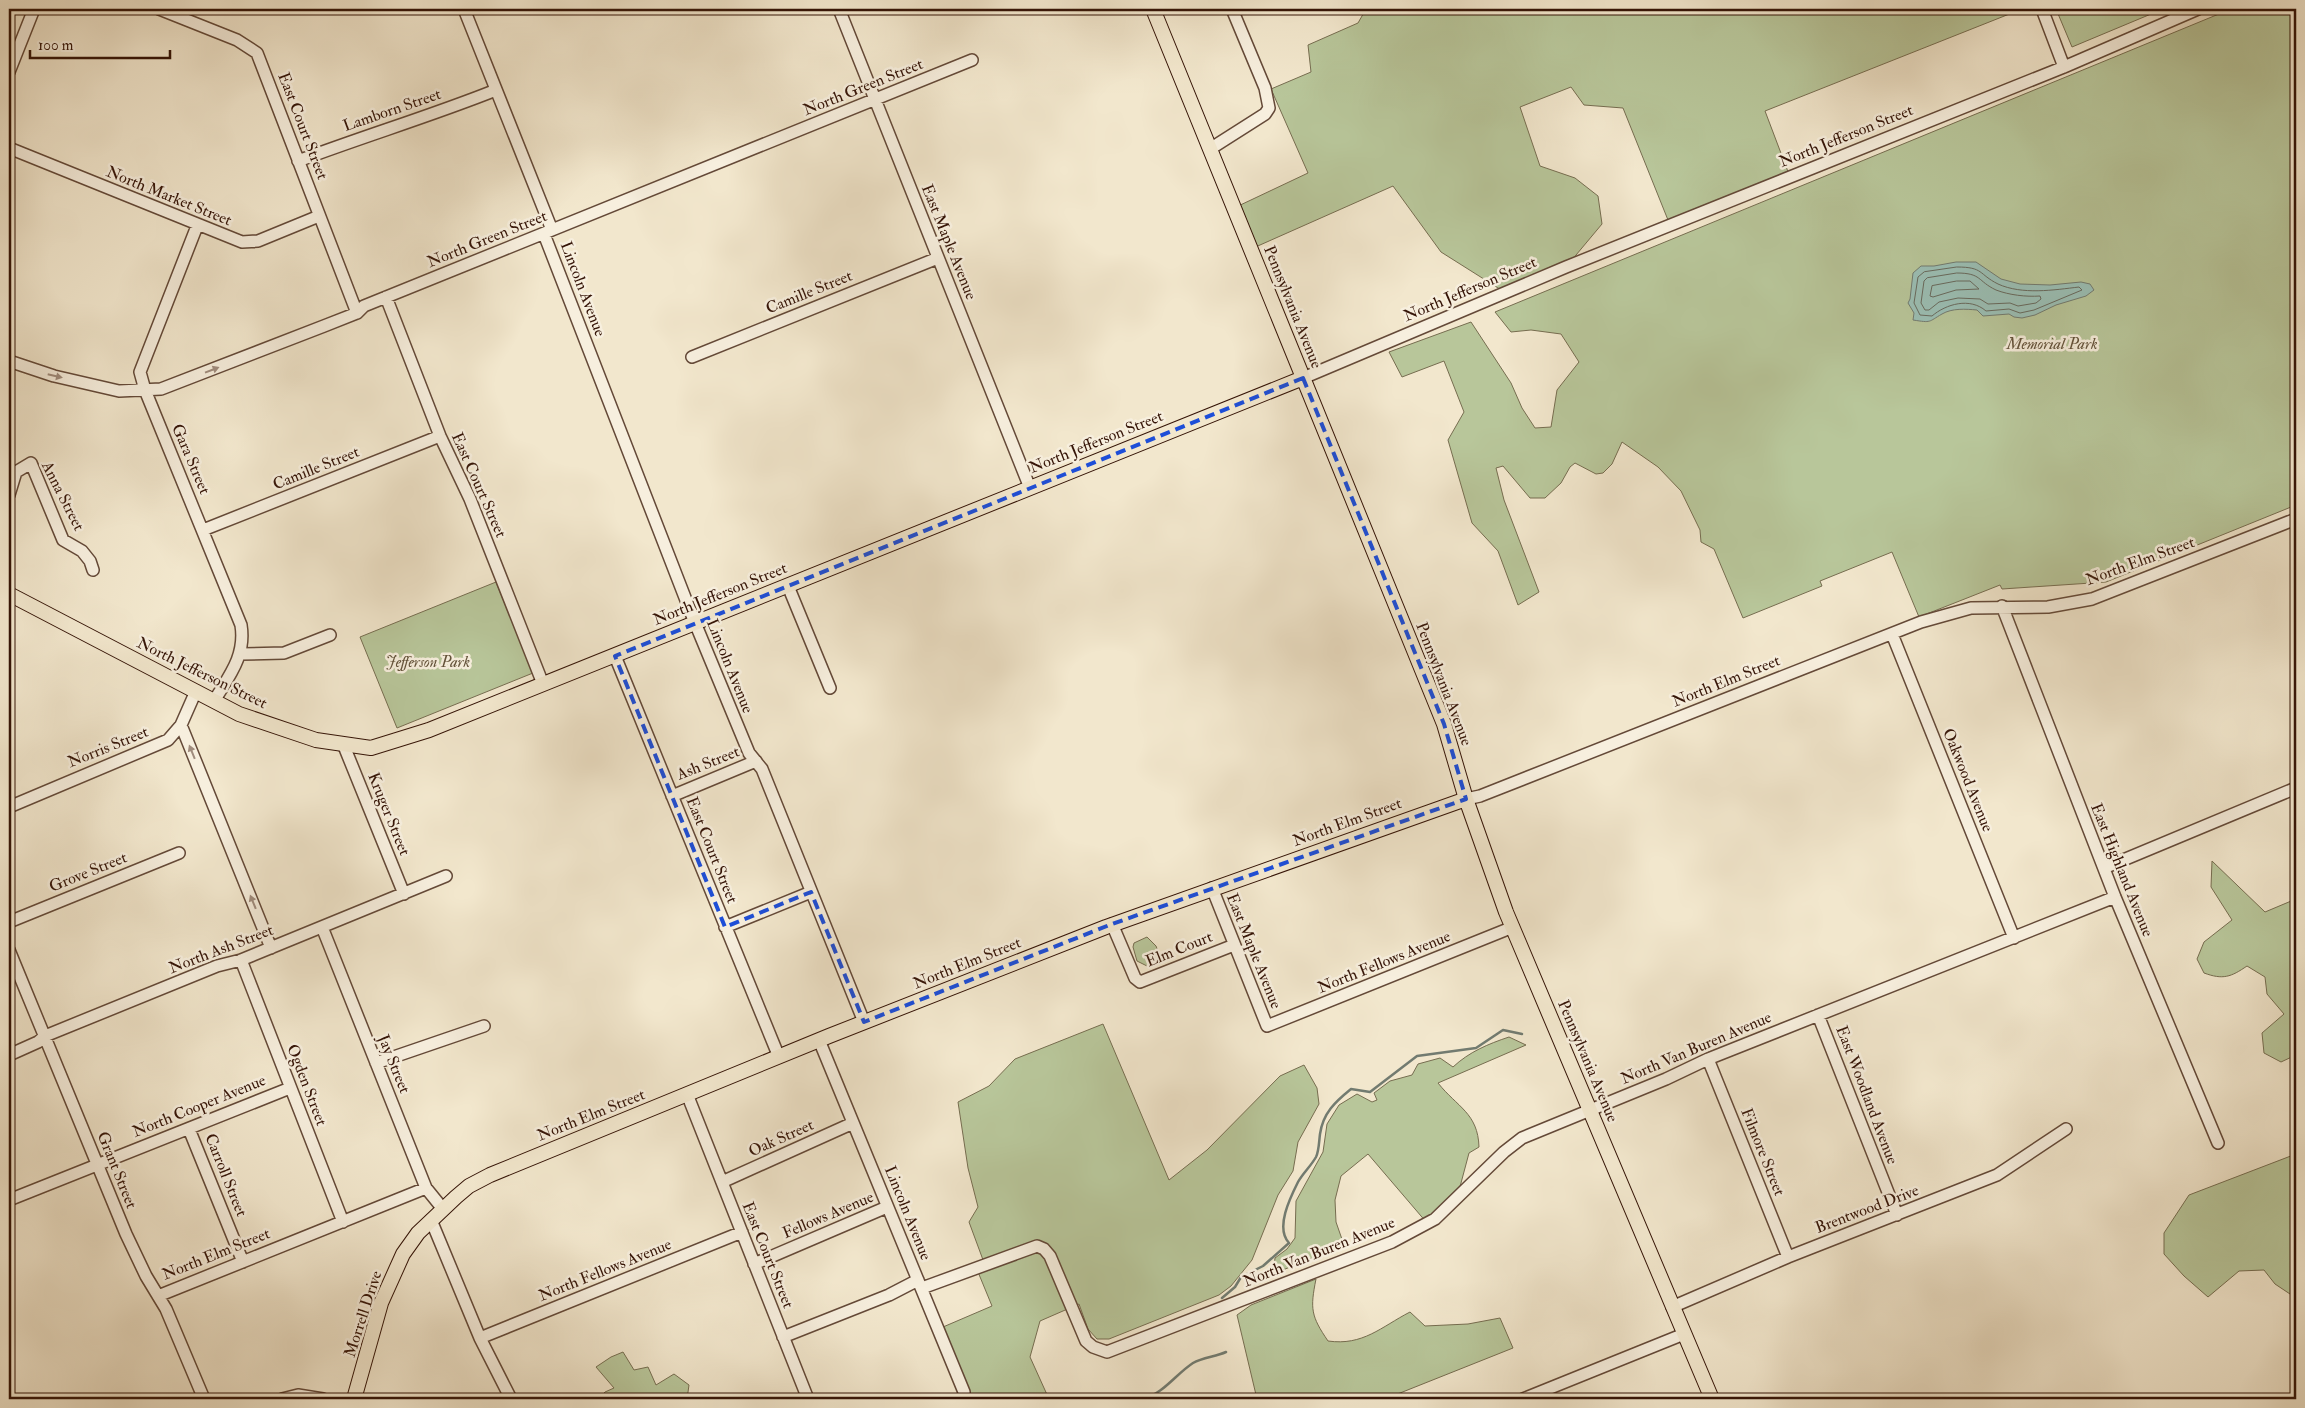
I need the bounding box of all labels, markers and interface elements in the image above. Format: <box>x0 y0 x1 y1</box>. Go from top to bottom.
scale bar <box>30 28 170 60</box>
text: 100 m <box>38 36 74 55</box>
street label: North Green Street <box>800 54 926 120</box>
street label: East Court Street <box>273 70 333 182</box>
street label: Lamborn Street <box>340 84 444 136</box>
street label: North Jefferson Street <box>1776 100 1916 173</box>
street label: North Market Street <box>103 162 235 230</box>
street label: East Maple Avenue <box>916 181 981 303</box>
street label: North Green Street <box>424 206 550 272</box>
street label: Lincoln Avenue <box>556 239 610 340</box>
street label: Pennsylvania Avenue <box>1259 243 1327 372</box>
street label: North Jefferson Street <box>1400 252 1540 327</box>
street label: Camille Street <box>763 266 855 318</box>
park label: Memorial Park <box>2005 334 2098 354</box>
one-way arrow <box>205 365 219 373</box>
one-way arrow <box>48 372 63 380</box>
street label: North Jefferson Street <box>1026 406 1166 479</box>
street label: Gara Street <box>167 421 215 497</box>
street label: East Court Street <box>447 429 511 541</box>
street label: Camille Street <box>270 442 362 494</box>
street label: Anna Street <box>37 457 89 534</box>
street label: North Elm Street <box>2083 532 2197 590</box>
street label: North Jefferson Street <box>650 558 790 631</box>
street label: Lincoln Avenue <box>702 616 758 716</box>
street label: Pennsylvania Avenue <box>1411 619 1477 749</box>
street label: North Jefferson Street <box>133 633 270 714</box>
street label: North Elm Street <box>1669 650 1783 712</box>
park label: Jefferson Park <box>386 652 471 672</box>
street label: Norris Street <box>65 722 151 772</box>
street label: Oakwood Avenue <box>1938 725 1998 835</box>
street label: Ash Street <box>673 741 742 785</box>
one-way arrow <box>188 744 196 759</box>
street label: Kruger Street <box>363 770 415 858</box>
street label: North Elm Street <box>1290 793 1404 851</box>
street label: East Court Street <box>682 794 742 906</box>
street label: East Highland Avenue <box>2086 800 2158 940</box>
street label: Grove Street <box>46 847 130 897</box>
street label: East Maple Avenue <box>1221 890 1286 1012</box>
one-way arrow <box>249 895 256 910</box>
street label: North Ash Street <box>166 920 276 978</box>
street label: North Fellows Avenue <box>1315 926 1454 998</box>
street label: Elm Court <box>1143 927 1215 971</box>
street label: North Elm Street <box>910 932 1024 994</box>
street label: Pennsylvania Avenue <box>1553 997 1623 1125</box>
street label: North Van Buren Avenue <box>1618 1007 1775 1089</box>
street label: East Woodland Avenue <box>1831 1023 1903 1167</box>
street label: Jay Street <box>372 1031 415 1097</box>
street label: Ogden Street <box>282 1041 332 1129</box>
street label: North Cooper Avenue <box>129 1070 269 1143</box>
street label: North Elm Street <box>534 1084 648 1146</box>
street label: Filmore Street <box>1736 1105 1790 1199</box>
street label: Oak Street <box>745 1115 817 1161</box>
street label: Grant Street <box>93 1129 141 1211</box>
street label: Carroll Street <box>200 1131 252 1219</box>
street label: Lincoln Avenue <box>880 1163 936 1263</box>
street label: Brentwood Drive <box>1812 1180 1922 1238</box>
street label: Fellows Avenue <box>779 1187 877 1243</box>
street label: East Court Street <box>738 1199 798 1311</box>
street label: North Van Buren Avenue <box>1240 1212 1398 1292</box>
street label: North Elm Street <box>159 1223 273 1285</box>
street label: North Fellows Avenue <box>536 1234 675 1306</box>
street label: Morrell Drive <box>340 1268 386 1360</box>

